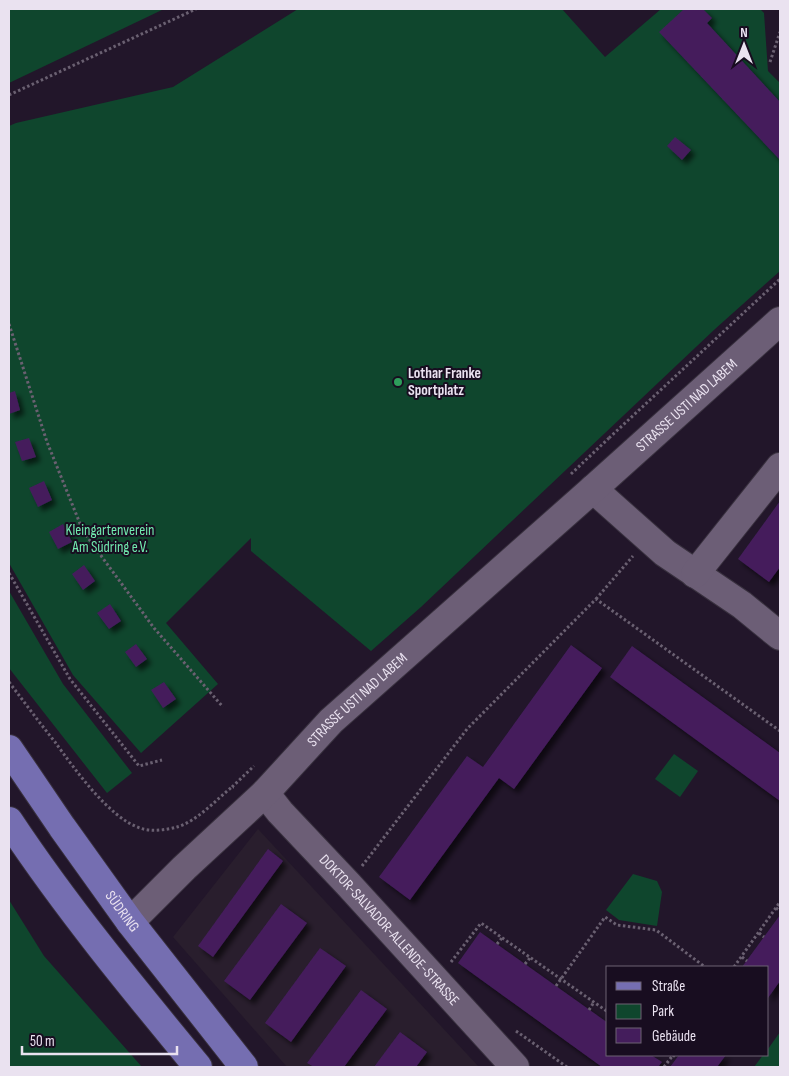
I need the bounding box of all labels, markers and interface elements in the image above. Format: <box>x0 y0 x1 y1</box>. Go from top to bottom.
north arrow <box>719 20 769 70</box>
text: N <box>740 24 748 41</box>
street label: STRASSE USTI NAD LABEM <box>632 355 741 456</box>
place label: Lothar Franke Sportplatz <box>408 364 481 400</box>
marker: Lothar Franke Sportplatz <box>392 376 404 388</box>
park label: Kleingartenverein Am Südring e.V. <box>66 521 154 557</box>
street label: STRASSE USTI NAD LABEM <box>303 649 411 751</box>
street label: DOKTOR-SALVADOR-ALLENDE-STRASSE <box>315 850 464 1009</box>
street label: SÜDRING <box>101 887 144 936</box>
legend <box>606 966 769 1056</box>
text: Straße <box>652 977 685 996</box>
text: Park <box>652 1002 674 1021</box>
scale bar <box>22 1024 178 1056</box>
text: Gebäude <box>652 1027 696 1046</box>
text: 50 m <box>30 1032 55 1051</box>

